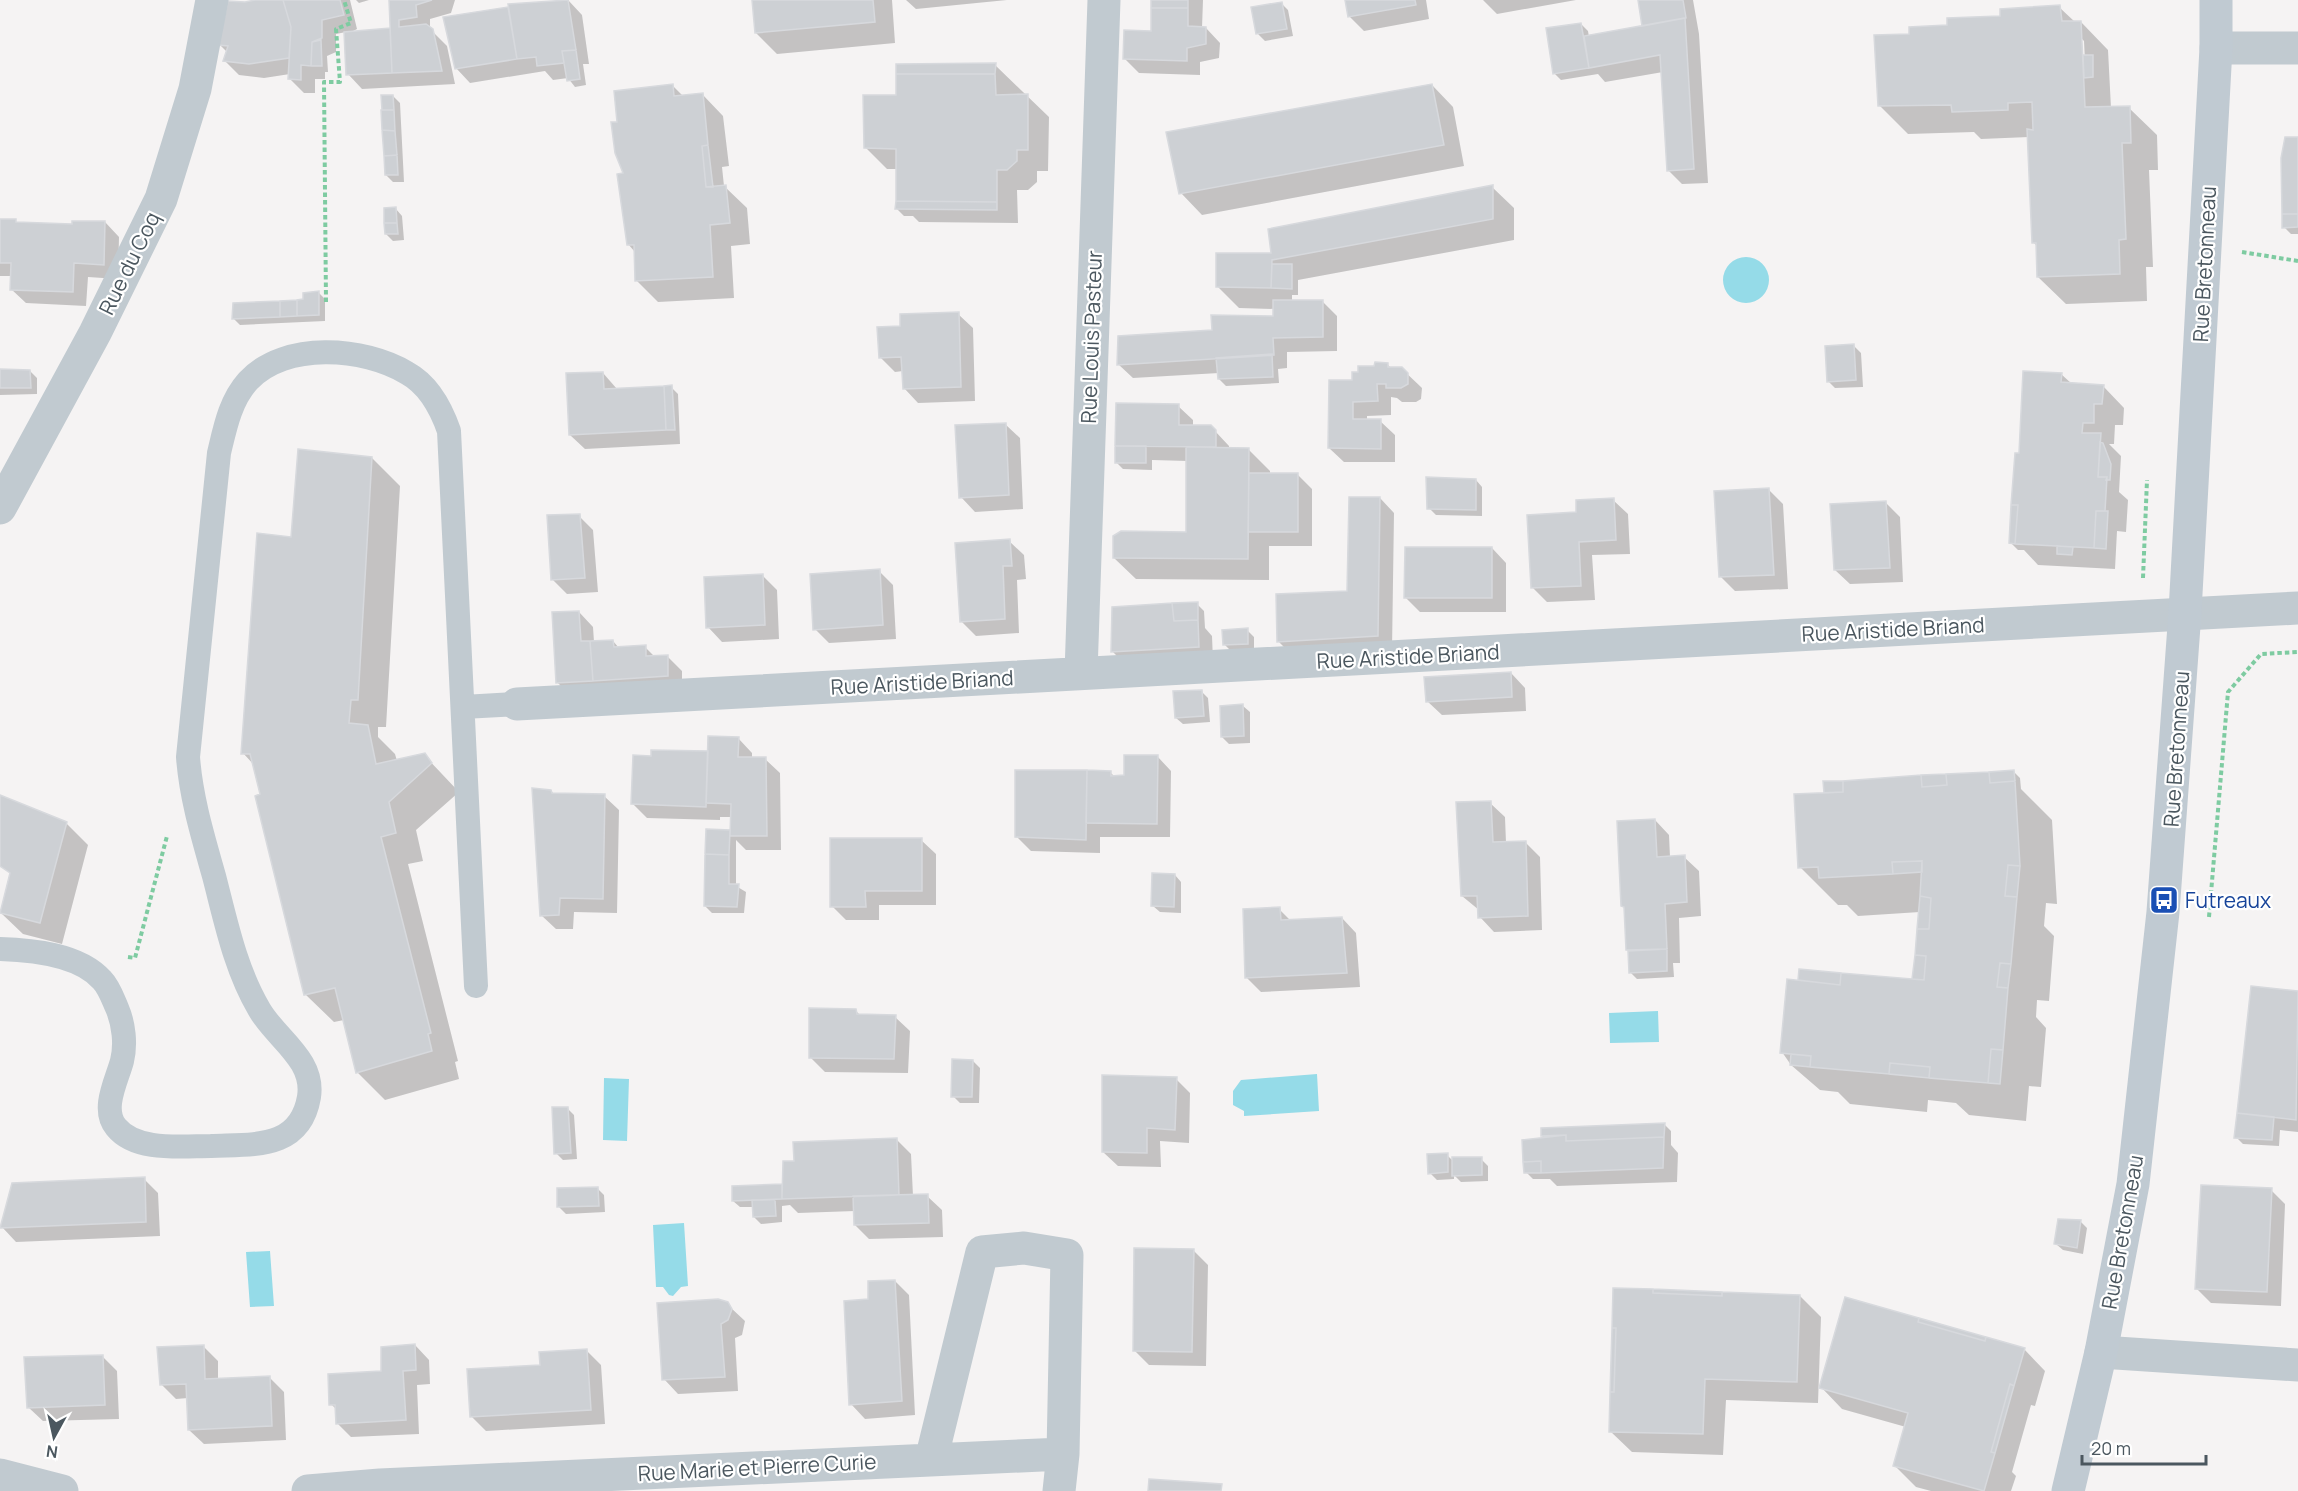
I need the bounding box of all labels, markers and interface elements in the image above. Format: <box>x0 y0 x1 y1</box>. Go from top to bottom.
street label: Rue Bretonneau <box>2186 185 2222 343</box>
street label: Rue du Coq <box>92 207 166 319</box>
street label: Rue Louis Pasteur <box>1074 250 1108 424</box>
street label: Rue Aristide Briand <box>1801 610 1985 648</box>
street label: Rue Aristide Briand <box>1316 637 1500 675</box>
street label: Rue Aristide Briand <box>830 663 1014 701</box>
street label: Rue Bretonneau <box>2157 670 2195 828</box>
bus stop icon: Futreaux <box>2148 884 2180 916</box>
place label: Futreaux <box>2185 886 2271 914</box>
street label: Rue Bretonneau <box>2095 1153 2149 1311</box>
north arrow <box>24 1407 84 1467</box>
scale bar <box>2082 1428 2206 1466</box>
text: 20 m <box>2091 1436 2131 1460</box>
text: N <box>45 1440 59 1464</box>
street label: Rue Marie et Pierre Curie <box>637 1447 877 1487</box>

